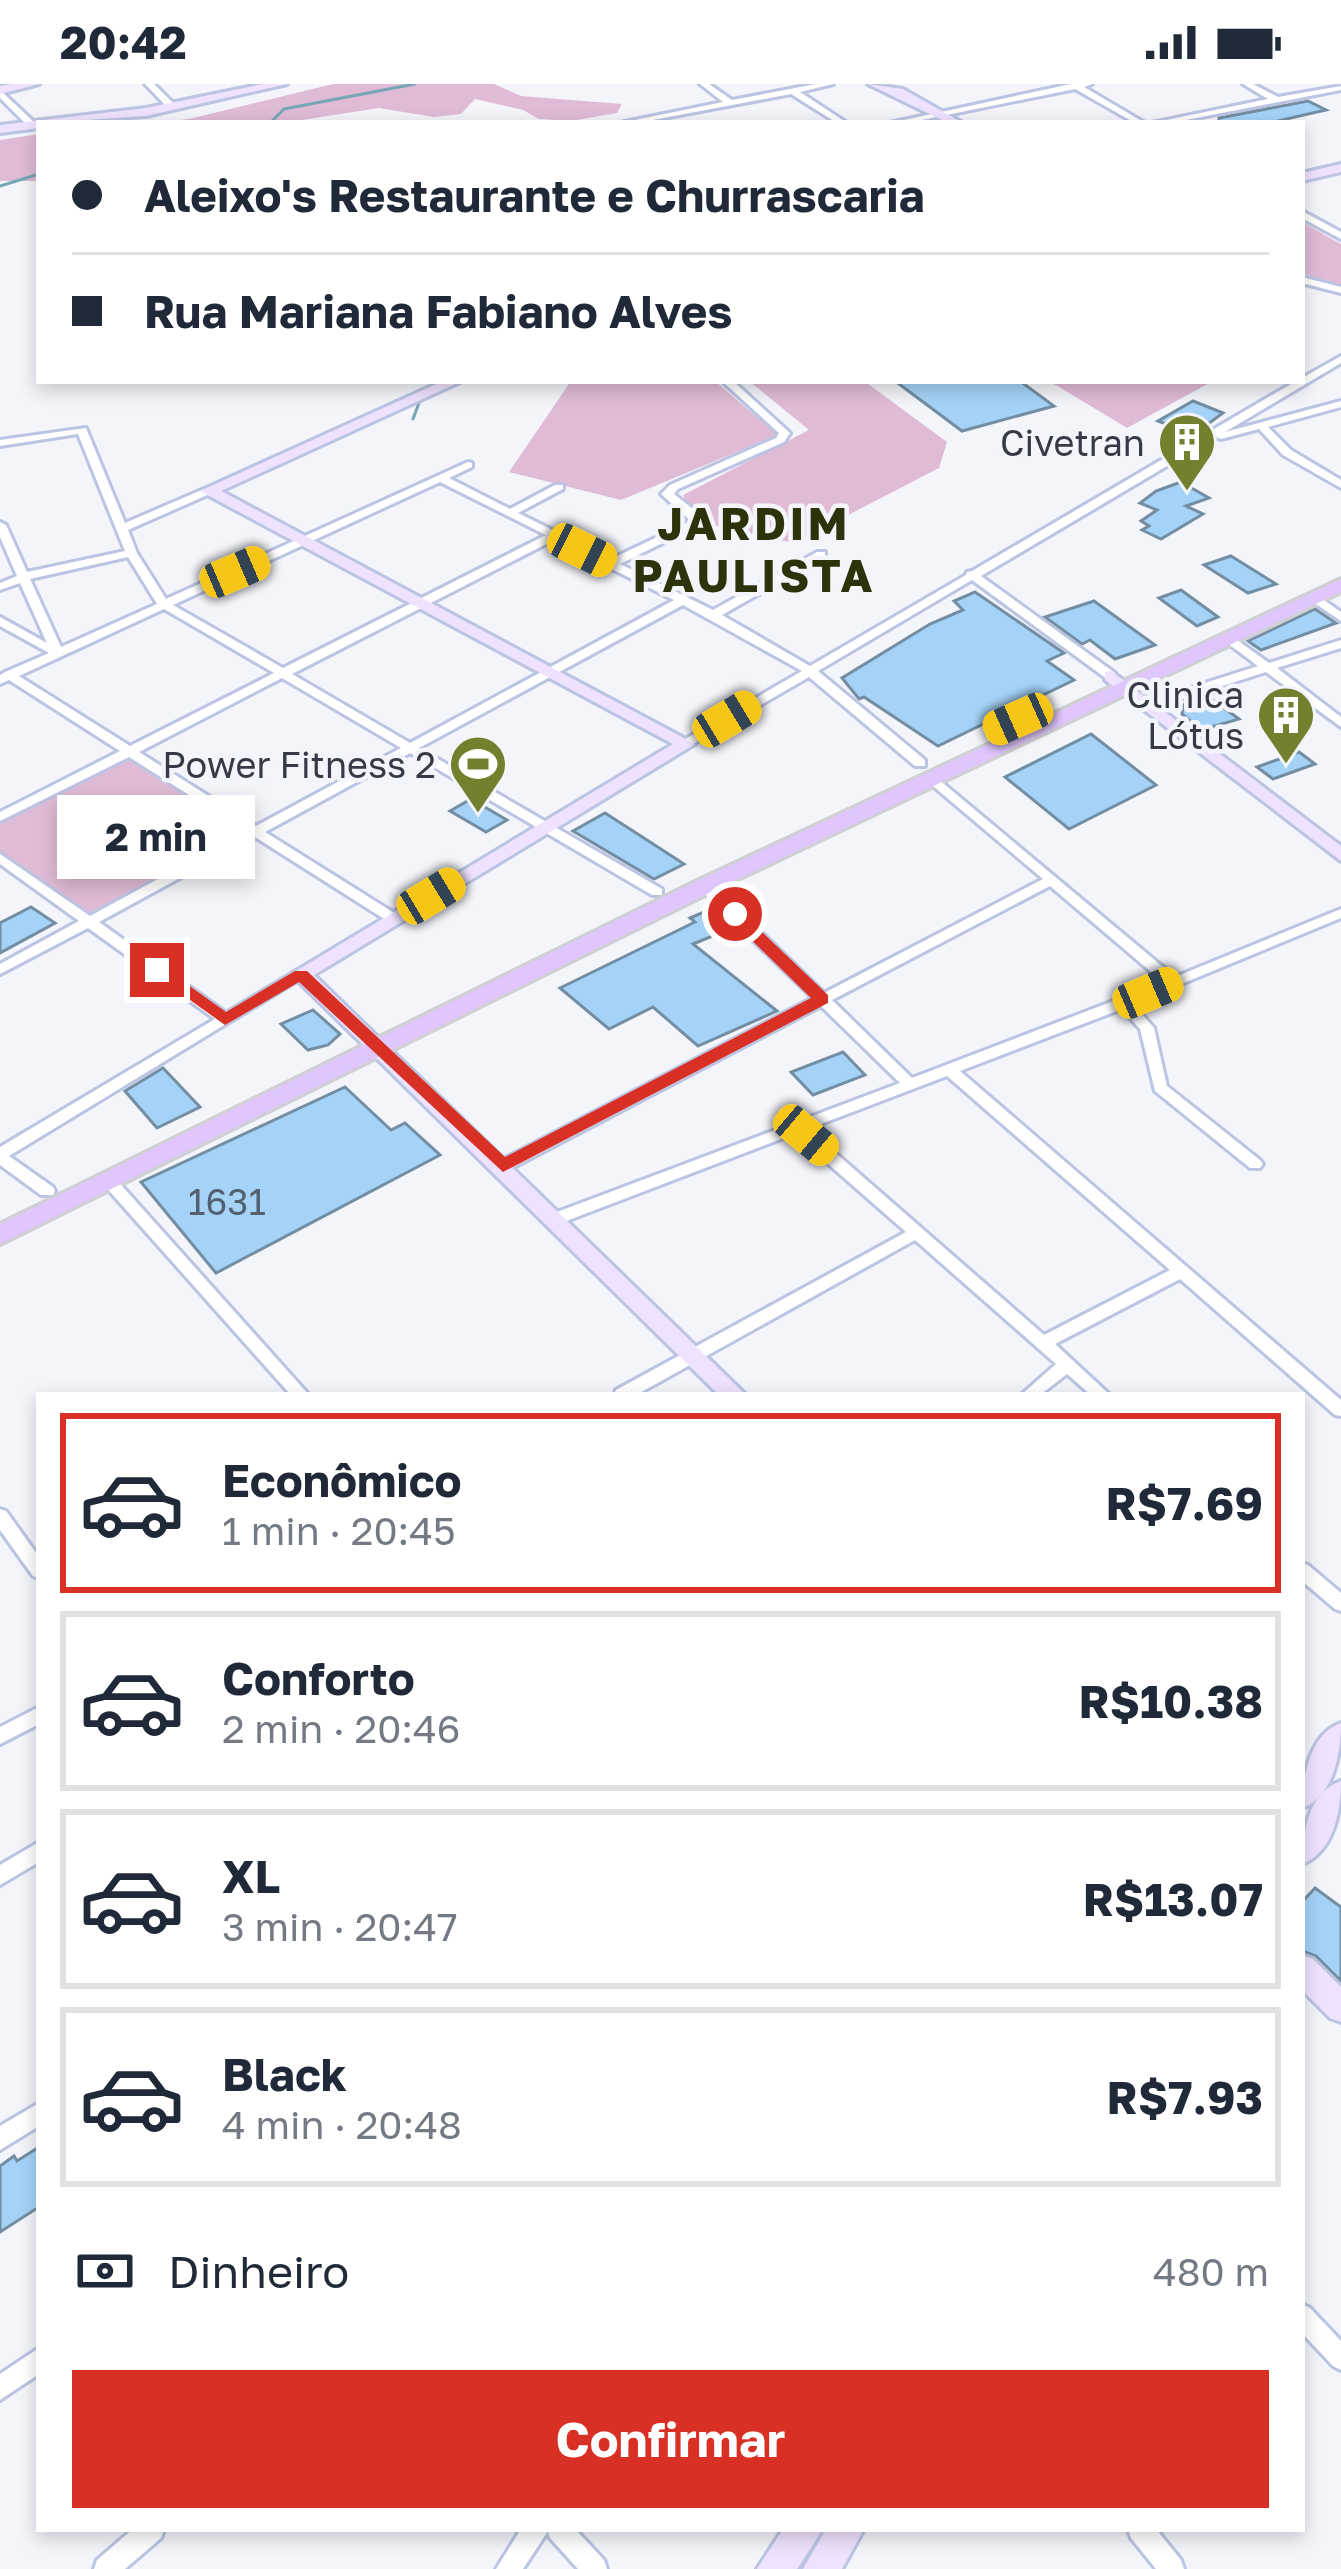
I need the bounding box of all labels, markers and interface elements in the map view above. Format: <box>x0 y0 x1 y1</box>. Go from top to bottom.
text: 20:42 <box>60 15 187 69</box>
text: Aleixo's Restaurante e Churrascaria <box>144 168 925 222</box>
text: Rua Mariana Fabiano Alves <box>144 284 732 338</box>
building icon: Civetran <box>1156 411 1218 493</box>
place label: Civetran <box>1000 421 1145 464</box>
district label: JARDIM PAULISTA <box>632 496 876 602</box>
car <box>542 518 622 582</box>
car <box>195 541 275 603</box>
place label: Clinica Lótus <box>1127 673 1244 757</box>
building icon: Clinica Lótus <box>1255 684 1317 766</box>
car <box>687 685 767 753</box>
car <box>978 688 1058 750</box>
sports icon: Power Fitness 2 <box>447 733 509 815</box>
place label: Power Fitness 2 <box>162 743 436 786</box>
callout: 2 min <box>58 796 256 880</box>
text: 2 min <box>105 813 207 860</box>
car <box>391 862 471 930</box>
route start <box>708 887 762 941</box>
route end <box>130 943 184 997</box>
car <box>1108 962 1188 1024</box>
car <box>767 1098 845 1172</box>
house number: 1631 <box>188 1180 266 1223</box>
icon: car <box>78 1449 186 1557</box>
text: Econômico <box>222 1453 462 1507</box>
text: R$7.69 <box>1105 1476 1263 1530</box>
text: 1 min · 20:45 <box>222 1507 456 1554</box>
icon: car <box>78 1647 186 1755</box>
text: Conforto <box>222 1651 415 1705</box>
text: R$10.38 <box>1078 1674 1263 1728</box>
text: 2 min · 20:46 <box>222 1705 460 1752</box>
icon: car <box>78 1845 186 1953</box>
text: XL <box>222 1849 280 1903</box>
text: R$13.07 <box>1083 1872 1263 1926</box>
text: 3 min · 20:47 <box>222 1903 458 1950</box>
icon: car <box>78 2043 186 2151</box>
text: Black <box>222 2047 347 2101</box>
text: R$7.93 <box>1107 2070 1263 2124</box>
text: 4 min · 20:48 <box>222 2101 462 2148</box>
icon: cash <box>72 2238 138 2304</box>
text: Dinheiro <box>168 2244 349 2298</box>
text: 480 m <box>1153 2248 1269 2295</box>
button: Confirmar <box>72 2370 1269 2508</box>

